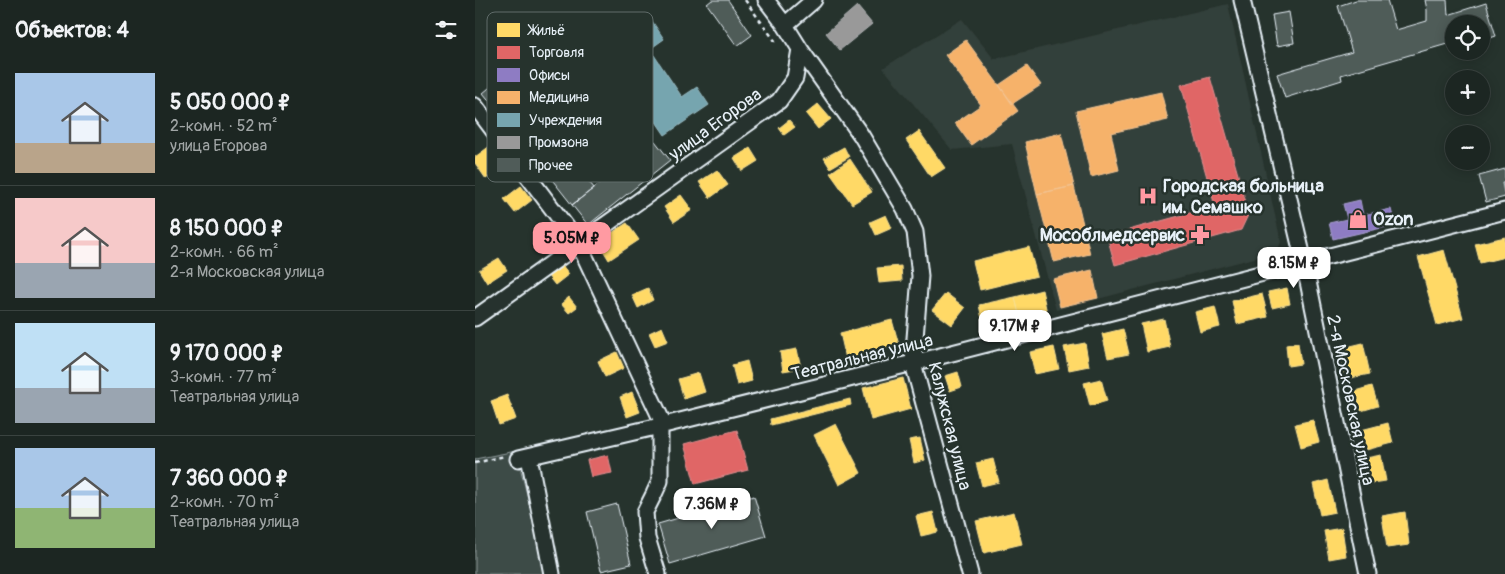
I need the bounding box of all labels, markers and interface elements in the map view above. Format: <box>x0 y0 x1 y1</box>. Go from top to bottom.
legend <box>487 12 653 182</box>
map controls <box>1445 15 1490 170</box>
button: locate <box>1445 15 1490 60</box>
icon: filters <box>432 16 460 44</box>
text: Объектов: 4 <box>15 17 129 44</box>
text: Жильё <box>527 22 565 39</box>
text: Торговля <box>529 44 584 61</box>
text: Офисы <box>529 67 570 84</box>
button: + <box>1445 70 1490 115</box>
street label: улица Егорова <box>664 83 766 166</box>
text: 5 050 000 ₽ <box>170 89 291 116</box>
text: Медицина <box>529 89 589 106</box>
icon: home <box>55 93 115 153</box>
text: Учреждения <box>529 112 602 129</box>
text: 2-комн. · 52 m² <box>170 116 278 136</box>
button: − <box>1445 125 1490 170</box>
text: Промзона <box>529 134 589 151</box>
text: улица Егорова <box>170 136 267 156</box>
text: Прочее <box>529 157 572 174</box>
place label: Городская больница им. Семашко <box>1162 175 1324 219</box>
hospital icon: Городская больница им. Семашко <box>1137 185 1159 207</box>
shop icon: Ozon <box>1347 208 1369 230</box>
place label: Ozon <box>1373 208 1413 231</box>
text: 8 150 000 ₽ <box>170 215 284 242</box>
icon: home <box>55 218 115 278</box>
pin: 5.05M ₽ <box>526 222 618 264</box>
place label: Мособлмедсервис <box>1040 224 1185 247</box>
pharmacy icon: Мособлмедсервис <box>1189 224 1211 246</box>
text: 5.05M ₽ <box>544 228 600 248</box>
text: 2-комн. · 66 m² <box>170 242 279 262</box>
pin: 8.15M ₽ <box>1248 246 1340 289</box>
text: 8.15M ₽ <box>1268 253 1320 273</box>
text: 2-я Московская улица <box>170 262 324 282</box>
pin: 9.17M ₽ <box>969 310 1061 352</box>
street label: 2-я Московская улица <box>1321 313 1380 487</box>
text: 9.17M ₽ <box>989 316 1041 336</box>
street label: Театральная улица <box>789 329 935 386</box>
text: 9 170 000 ₽ <box>170 340 284 367</box>
icon: home <box>55 343 115 403</box>
street label: Калужская улица <box>922 360 977 493</box>
text: 3-комн. · 77 m² <box>170 367 277 387</box>
text: Театральная улица <box>170 387 299 407</box>
text: 7 360 000 ₽ <box>170 465 289 492</box>
icon: home <box>55 468 115 528</box>
pin: 7.36M ₽ <box>666 488 758 530</box>
text: 2-комн. · 70 m² <box>170 492 279 512</box>
text: 7.36M ₽ <box>685 494 739 514</box>
text: Театральная улица <box>170 512 299 532</box>

